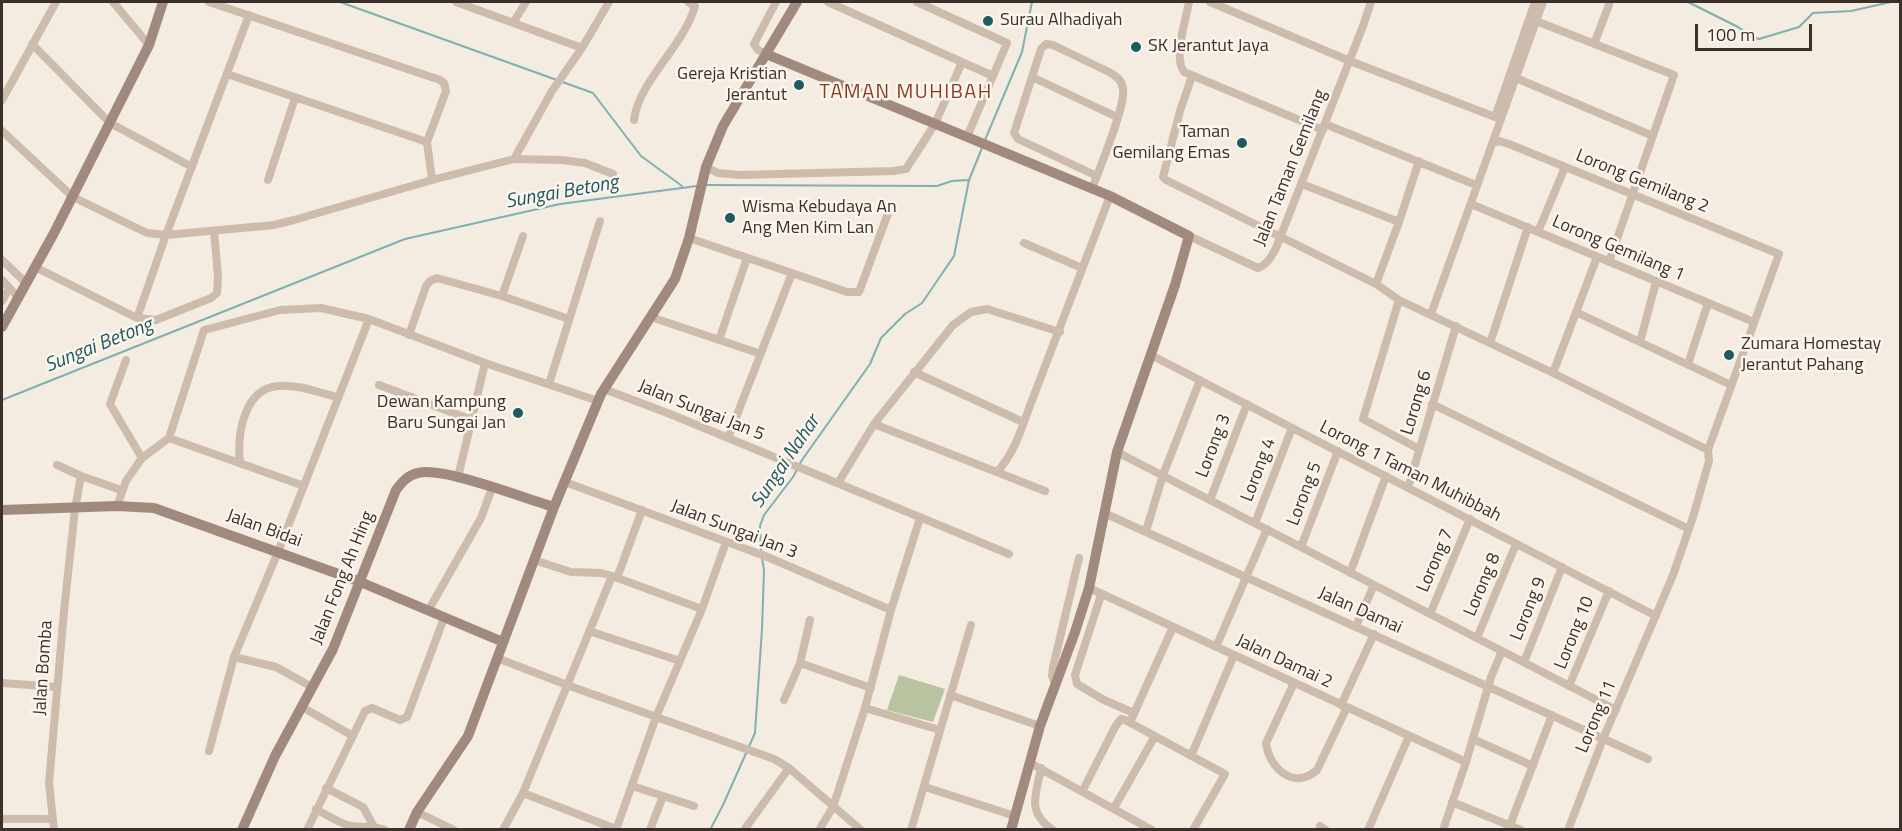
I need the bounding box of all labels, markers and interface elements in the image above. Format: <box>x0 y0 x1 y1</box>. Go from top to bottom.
place label: Surau Alhadiyah <box>1000 10 1122 32</box>
scale bar <box>1698 12 1815 50</box>
marker: Surau Alhadiyah <box>981 14 995 28</box>
text: 100 m <box>1706 21 1755 48</box>
place label: SK Jerantut Jaya <box>1148 36 1269 58</box>
marker: SK Jerantut Jaya <box>1129 40 1143 54</box>
place label: Gereja Kristian Jerantut <box>677 64 787 106</box>
marker: Gereja Kristian Jerantut <box>792 78 806 92</box>
district label: TAMAN MUHIBAH <box>819 81 993 105</box>
street label: Jalan Taman Gemilang <box>1250 87 1332 249</box>
place label: Taman Gemilang Emas <box>1112 122 1230 164</box>
marker: Taman Gemilang Emas <box>1235 136 1249 150</box>
street label: Lorong Gemilang 2 <box>1572 145 1712 219</box>
water label: Sungai Betong <box>504 171 620 215</box>
place label: Wisma Kebudaya An Ang Men Kim Lan <box>742 197 897 240</box>
marker: Wisma Kebudaya An Ang Men Kim Lan <box>723 211 737 225</box>
street label: Lorong Gemilang 1 <box>1549 211 1687 287</box>
water label: Sungai Betong <box>42 313 156 379</box>
place label: Zumara Homestay Jerantut Pahang <box>1741 334 1881 376</box>
marker: Zumara Homestay Jerantut Pahang <box>1722 348 1736 362</box>
street label: Lorong 6 <box>1397 368 1437 438</box>
street label: Jalan Sungai Jan 5 <box>635 376 767 446</box>
place label: Dewan Kampung Baru Sungai Jan <box>377 392 506 434</box>
marker: Dewan Kampung Baru Sungai Jan <box>511 406 525 420</box>
water label: Sungai Nahar <box>746 411 826 513</box>
street label: Lorong 3 <box>1192 411 1236 481</box>
street label: Lorong 1 Taman Muhibbah <box>1316 417 1504 527</box>
street label: Lorong 4 <box>1237 435 1281 505</box>
street label: Lorong 5 <box>1283 459 1327 529</box>
street label: Jalan Sungai Jan 3 <box>668 496 800 564</box>
street label: Jalan Bidai <box>223 505 305 553</box>
street label: Jalan Fong Ah Hing <box>306 508 380 648</box>
street label: Lorong 7 <box>1413 526 1459 596</box>
street label: Lorong 8 <box>1460 550 1506 620</box>
street label: Lorong 9 <box>1507 574 1551 644</box>
street label: Jalan Damai <box>1315 583 1405 639</box>
street label: Lorong 10 <box>1551 593 1599 673</box>
street label: Jalan Bomba <box>30 620 58 716</box>
street label: Jalan Damai 2 <box>1232 630 1336 694</box>
street label: Lorong 11 <box>1572 678 1622 756</box>

